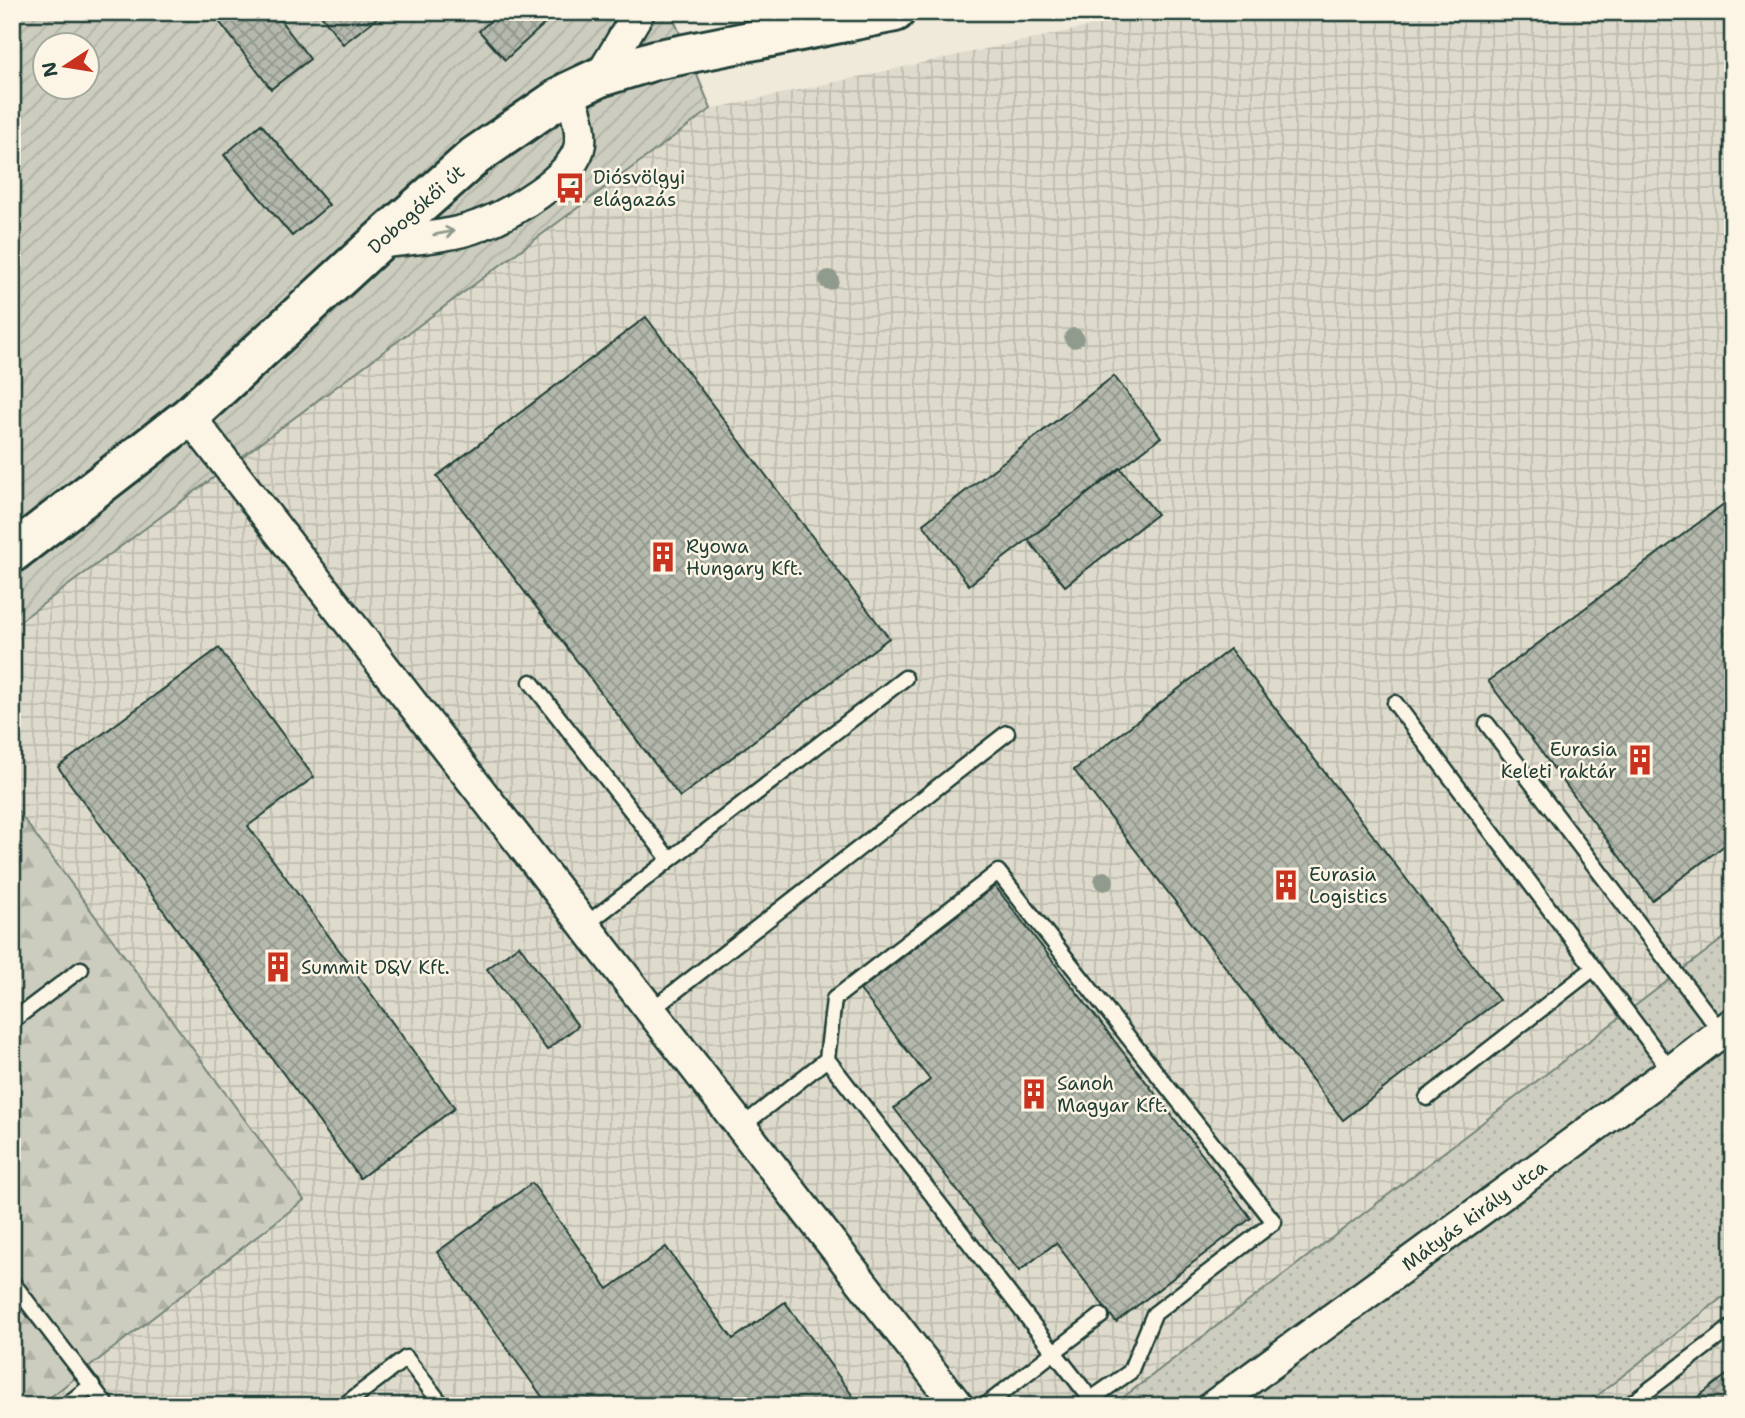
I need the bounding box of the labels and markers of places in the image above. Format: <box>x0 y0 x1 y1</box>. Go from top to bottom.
place label: Diósvölgyi elágazás <box>593 165 685 212</box>
bus stop icon: Diósvölgyi elágazás <box>553 171 587 205</box>
place label: Ryowa Hungary Kft. <box>686 534 803 581</box>
building icon: Ryowa Hungary Kft. <box>646 540 680 574</box>
place label: Eurasia Keleti raktár <box>1501 737 1617 784</box>
building icon: Eurasia Keleti raktár <box>1623 743 1657 777</box>
place label: Eurasia Logistics <box>1309 862 1388 909</box>
building icon: Eurasia Logistics <box>1269 868 1303 902</box>
building icon: Summit D&V Kft. <box>261 950 295 984</box>
place label: Summit D&V Kft. <box>301 955 450 980</box>
place label: Sanoh Magyar Kft. <box>1057 1071 1168 1118</box>
building icon: Sanoh Magyar Kft. <box>1017 1077 1051 1111</box>

